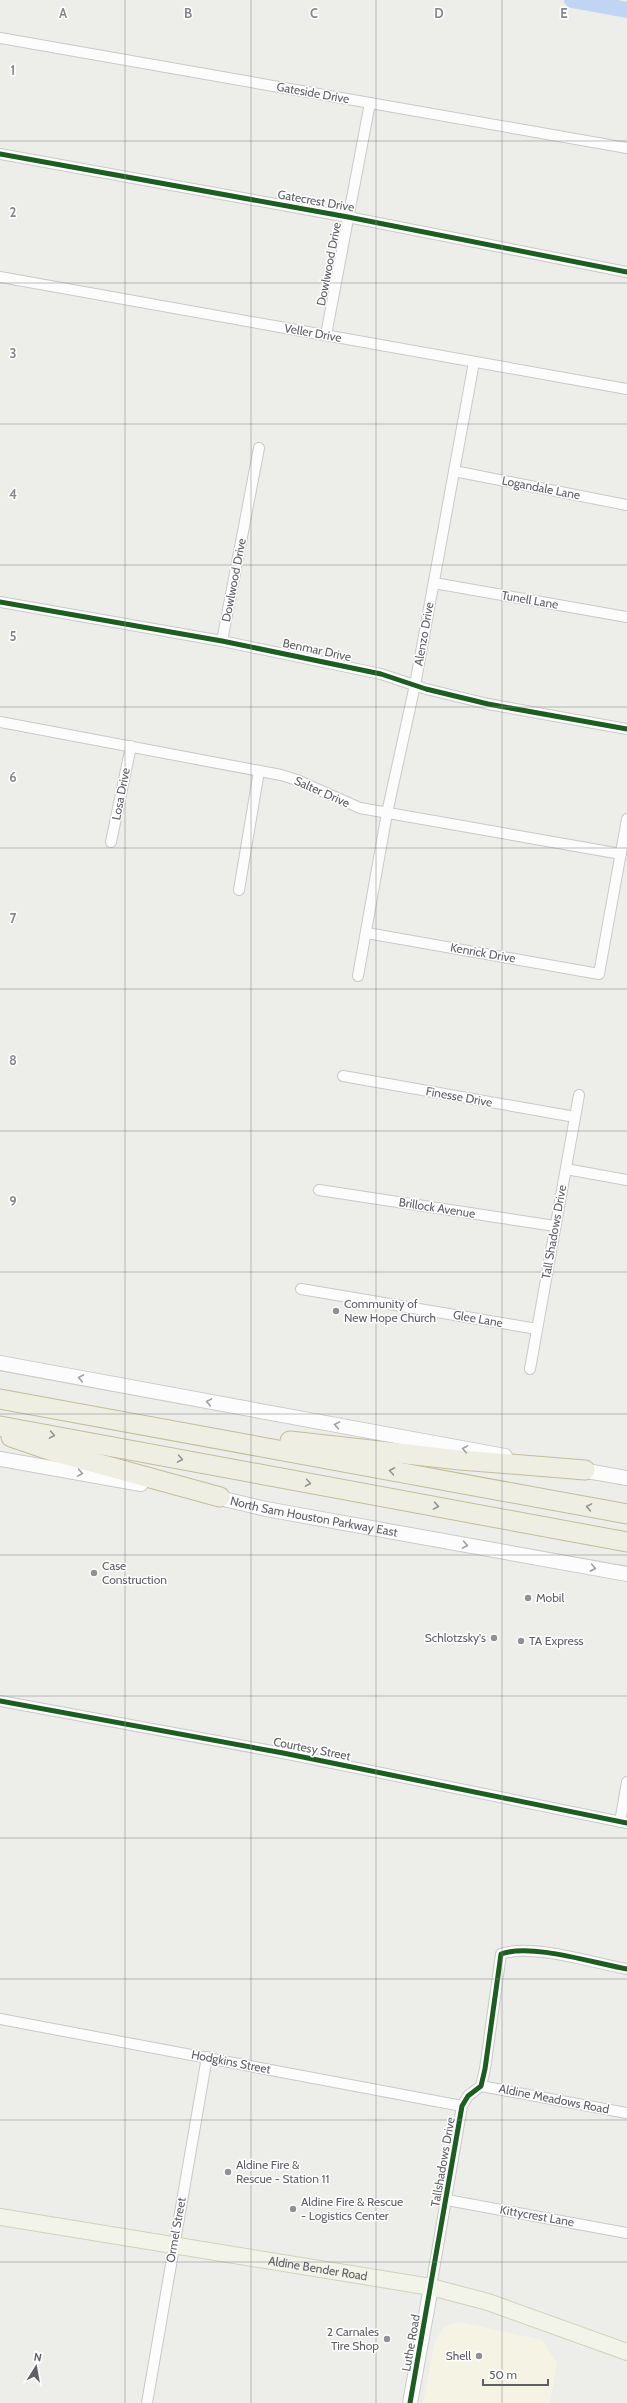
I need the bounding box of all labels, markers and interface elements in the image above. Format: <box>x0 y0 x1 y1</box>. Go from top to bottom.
text: A <box>59 5 68 21</box>
text: B <box>184 5 192 21</box>
text: C <box>310 5 318 21</box>
text: D <box>434 5 444 21</box>
text: E <box>560 5 568 21</box>
text: 1 <box>11 62 15 78</box>
street label: Gateside Drive <box>275 79 351 106</box>
street label: Gatecrest Drive <box>277 186 356 215</box>
text: 2 <box>10 204 17 220</box>
street label: Dowlwood Drive <box>313 221 344 307</box>
street label: Veller Drive <box>283 320 343 345</box>
text: 3 <box>9 345 17 361</box>
street label: Logandale Lane <box>501 473 582 502</box>
text: 4 <box>9 486 17 502</box>
street label: Dowlwood Drive <box>218 537 249 623</box>
street label: Tunell Lane <box>500 587 560 612</box>
street label: Alenzo Drive <box>411 601 437 667</box>
text: 5 <box>10 628 17 644</box>
street label: Benmar Drive <box>281 635 353 664</box>
street label: Losa Drive <box>108 767 133 821</box>
text: 6 <box>9 769 17 785</box>
street label: Salter Drive <box>292 773 352 810</box>
text: 7 <box>10 910 17 926</box>
street label: Kenrick Drive <box>449 939 517 966</box>
text: 8 <box>9 1052 17 1068</box>
street label: Finesse Drive <box>425 1083 494 1110</box>
street label: Tall Shadows Drive <box>538 1184 569 1280</box>
text: 9 <box>9 1193 17 1209</box>
street label: Brillock Avenue <box>398 1194 476 1221</box>
place label: Community of New Hope Church <box>344 1296 436 1325</box>
marker: Community of New Hope Church <box>331 1306 341 1316</box>
street label: Glee Lane <box>452 1307 504 1330</box>
one-way arrow <box>78 1375 84 1383</box>
one-way arrow <box>206 1398 212 1406</box>
one-way arrow <box>334 1421 340 1430</box>
one-way arrow <box>49 1430 55 1439</box>
one-way arrow <box>462 1445 468 1453</box>
one-way arrow <box>177 1454 183 1463</box>
one-way arrow <box>77 1468 83 1477</box>
one-way arrow <box>389 1468 395 1476</box>
one-way arrow <box>305 1478 311 1486</box>
street label: North Sam Houston Parkway East <box>229 1493 399 1540</box>
one-way arrow <box>432 1501 439 1510</box>
one-way arrow <box>586 1504 592 1512</box>
one-way arrow <box>462 1540 468 1548</box>
place label: Case Construction <box>102 1558 167 1587</box>
one-way arrow <box>590 1563 596 1572</box>
marker: Case Construction <box>89 1568 99 1578</box>
place label: Mobil <box>536 1590 564 1605</box>
marker: Mobil <box>523 1593 533 1603</box>
place label: Schlotzsky's <box>425 1630 486 1645</box>
marker: Schlotzsky's <box>489 1633 499 1643</box>
place label: TA Express <box>529 1633 584 1648</box>
marker: TA Express <box>516 1636 526 1646</box>
street label: Courtesy Street <box>272 1734 352 1763</box>
street label: Hodgkins Street <box>190 2046 272 2077</box>
street label: Aldine Meadows Road <box>498 2080 610 2117</box>
street label: Tallshadows Drive <box>427 2116 458 2208</box>
place label: Aldine Fire & Rescue - Station 11 <box>236 2157 329 2186</box>
marker: Aldine Fire & Rescue - Station 11 <box>223 2167 233 2177</box>
place label: Aldine Fire & Rescue - Logistics Center <box>301 2194 403 2223</box>
street label: Ormel Street <box>162 2196 189 2264</box>
street label: Kittycrest Lane <box>499 2202 575 2229</box>
marker: Aldine Fire & Rescue - Logistics Center <box>288 2204 298 2214</box>
street label: Aldine Bender Road <box>267 2253 369 2284</box>
street label: Luthe Road <box>398 2313 423 2373</box>
place label: 2 Carnales Tire Shop <box>327 2324 379 2353</box>
marker: 2 Carnales Tire Shop <box>382 2334 392 2344</box>
north arrow <box>16 2347 56 2387</box>
place label: Shell <box>446 2348 471 2363</box>
text: N <box>33 2350 43 2365</box>
marker: Shell <box>474 2351 484 2361</box>
scale bar <box>483 2361 548 2387</box>
text: 50 m <box>489 2367 517 2382</box>

